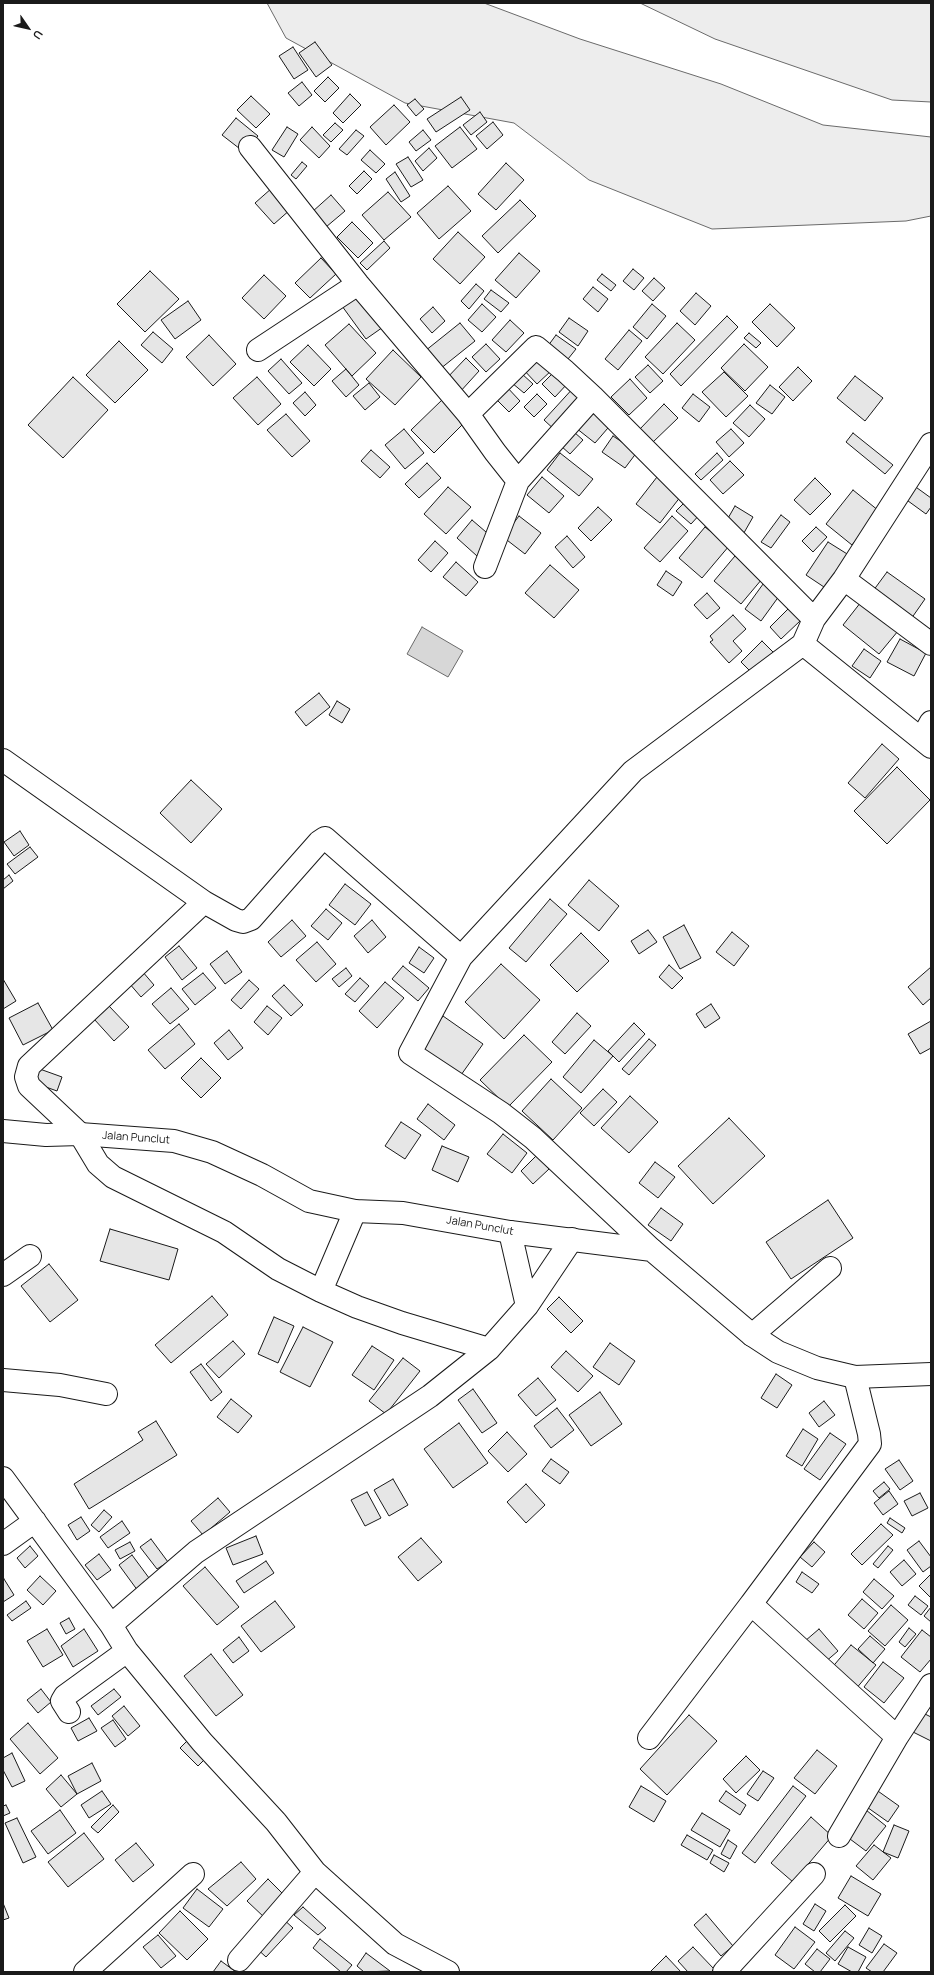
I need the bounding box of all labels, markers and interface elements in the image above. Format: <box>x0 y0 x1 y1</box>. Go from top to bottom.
north arrow <box>8 8 48 48</box>
text: U <box>30 28 47 42</box>
street label: Jalan Punclut <box>102 1129 170 1147</box>
street label: Jalan Punclut <box>446 1214 514 1238</box>

